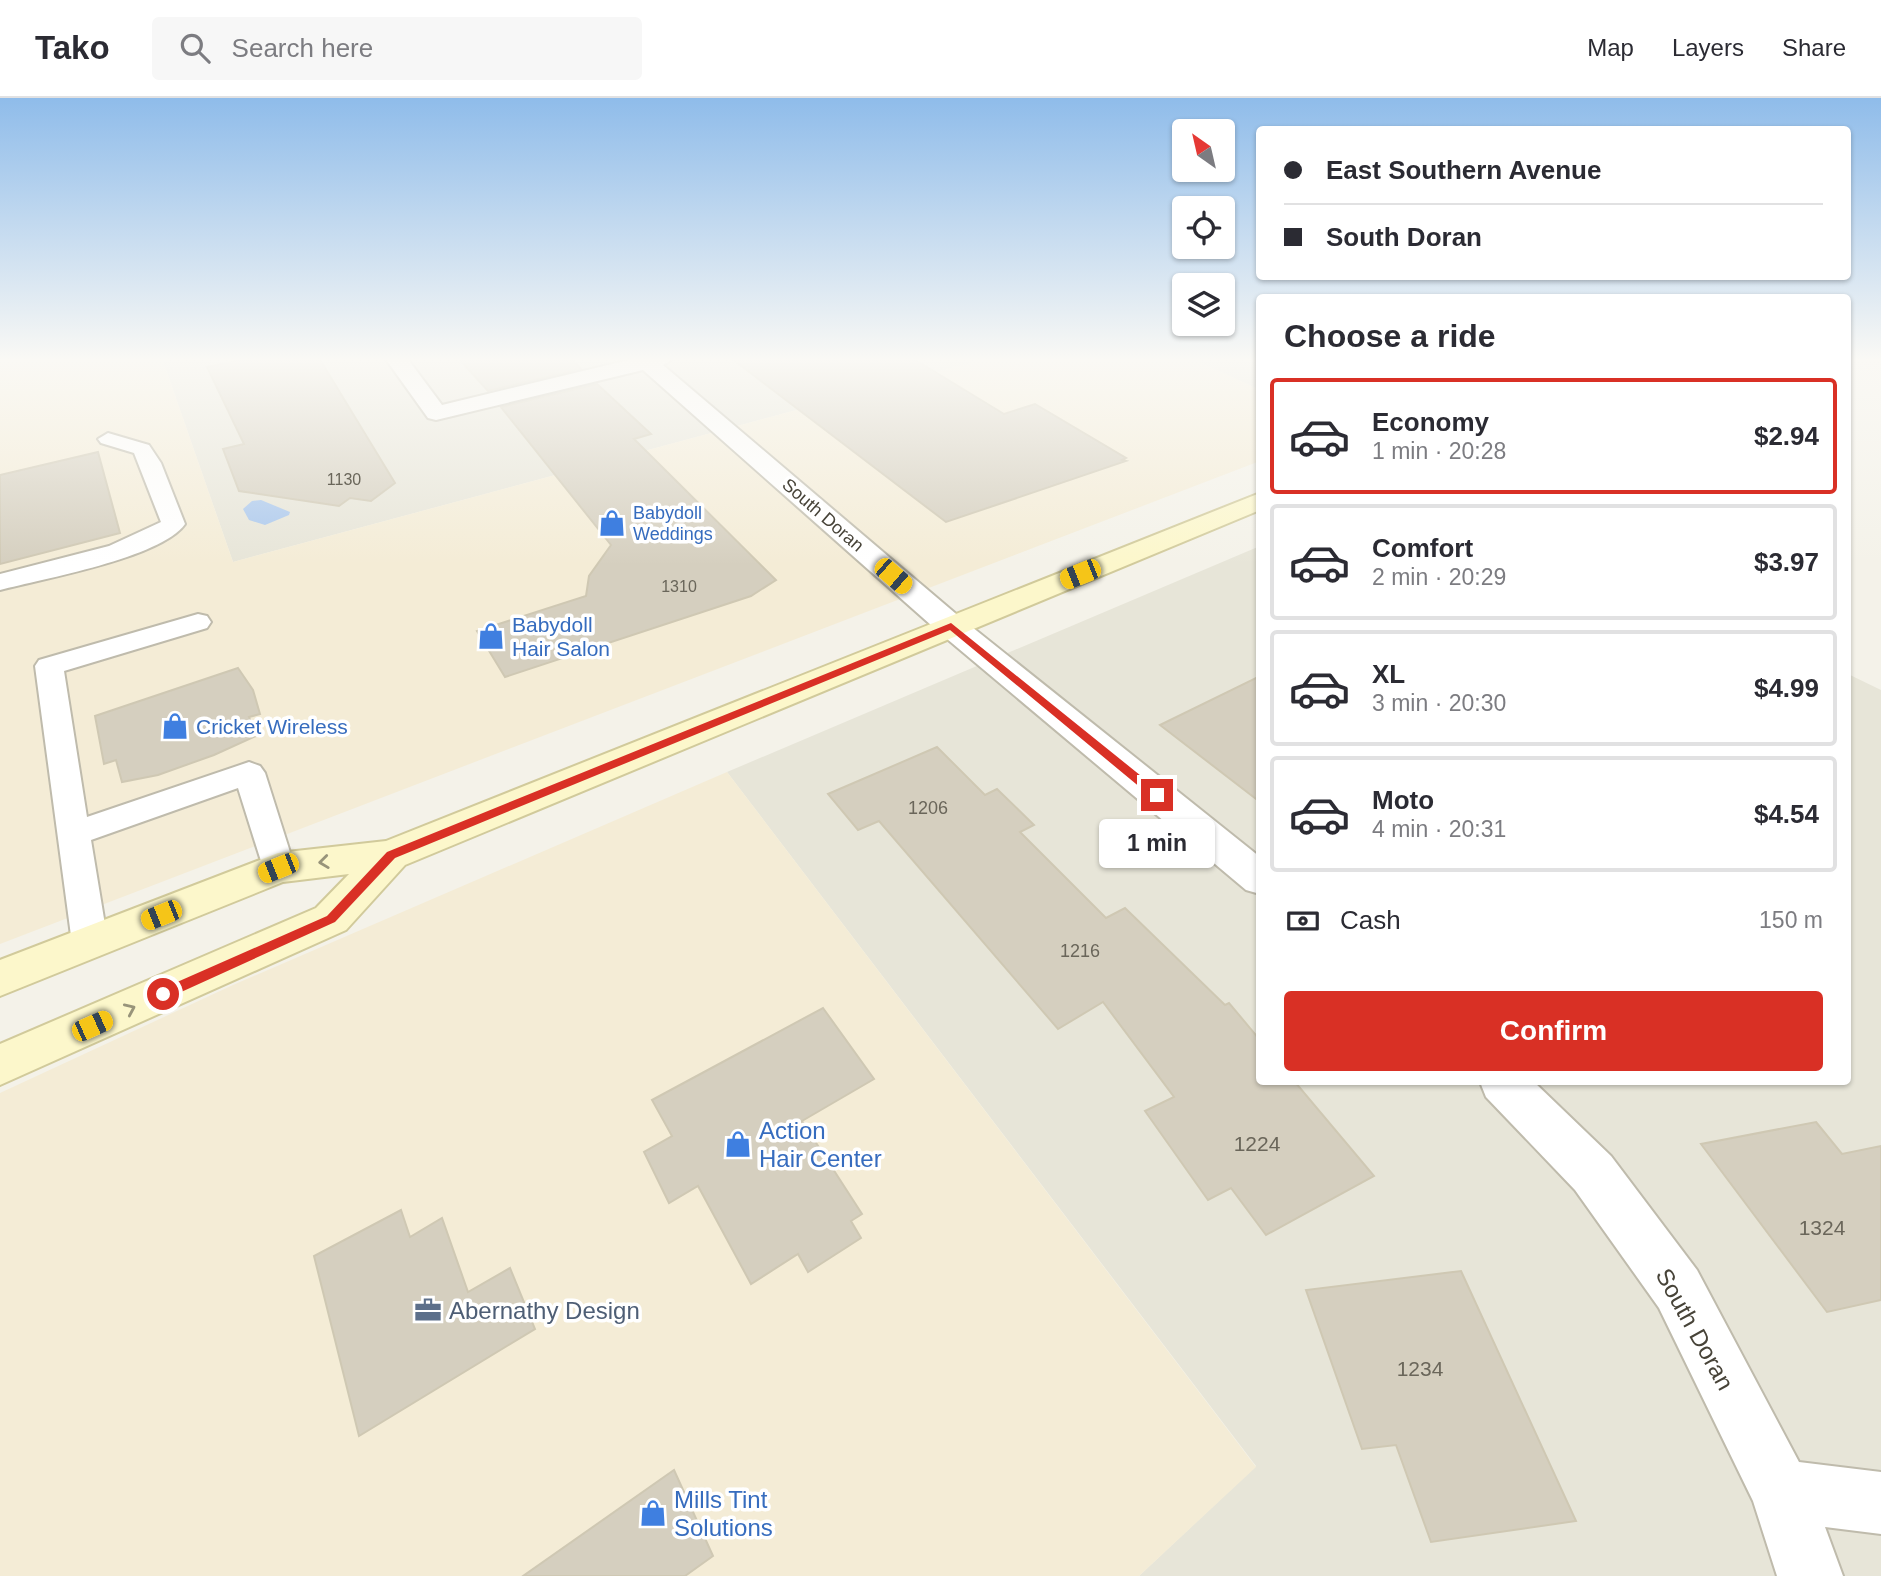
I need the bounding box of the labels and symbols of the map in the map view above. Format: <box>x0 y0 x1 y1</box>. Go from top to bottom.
north arrow <box>1172 119 1236 182</box>
house number: 1130 <box>327 471 361 488</box>
street label: South Doran <box>778 474 868 556</box>
place label: Babydoll Weddings <box>633 503 713 544</box>
shop icon: Babydoll Weddings <box>597 508 627 538</box>
car <box>871 554 916 598</box>
car <box>1057 556 1104 592</box>
house number: 1310 <box>661 578 697 595</box>
place label: Babydoll Hair Salon <box>512 613 610 660</box>
shop icon: Babydoll Hair Salon <box>476 621 506 651</box>
shop icon: Cricket Wireless <box>160 711 190 741</box>
place label: Cricket Wireless <box>196 715 348 738</box>
route end <box>1141 779 1173 811</box>
house number: 1206 <box>908 798 948 818</box>
callout: 1 min <box>1099 820 1215 868</box>
car <box>255 850 302 886</box>
one-way arrow <box>318 855 329 870</box>
car <box>138 897 185 933</box>
house number: 1216 <box>1060 941 1100 961</box>
route start <box>147 978 179 1010</box>
one-way arrow <box>123 1003 135 1017</box>
car <box>69 1008 116 1044</box>
place label: Action Hair Center <box>759 1117 882 1172</box>
shop icon: Action Hair Center <box>723 1129 753 1159</box>
house number: 1224 <box>1234 1132 1281 1155</box>
house number: 1324 <box>1799 1216 1846 1239</box>
street label: South Doran <box>1651 1264 1739 1394</box>
office icon: Abernathy Design <box>413 1295 443 1325</box>
place label: Abernathy Design <box>449 1297 640 1324</box>
house number: 1234 <box>1397 1357 1444 1380</box>
place label: Mills Tint Solutions <box>674 1486 773 1541</box>
shop icon: Mills Tint Solutions <box>638 1498 668 1528</box>

